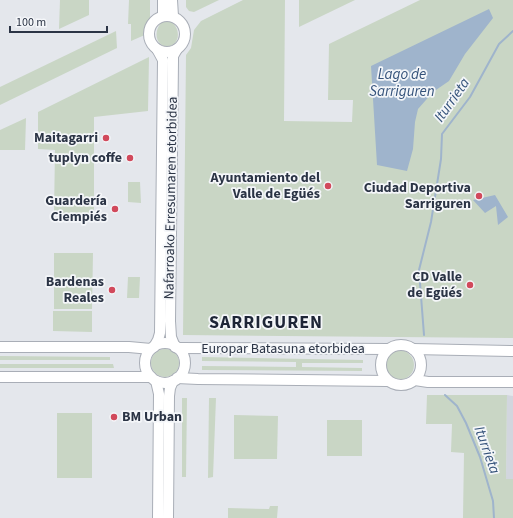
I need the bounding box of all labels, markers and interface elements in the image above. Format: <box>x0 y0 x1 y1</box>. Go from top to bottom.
scale bar <box>10 8 107 34</box>
text: 100 m <box>16 14 46 31</box>
water label: Lago de Sarriguren <box>369 64 435 102</box>
water label: Iturrieta <box>429 74 475 126</box>
street label: Nafarroako Erresumaren etorbidea <box>159 96 183 300</box>
place label: Maitagarri <box>34 128 98 148</box>
marker: Maitagarri <box>101 133 111 143</box>
place label: tuplyn coffe <box>48 148 122 168</box>
marker: tuplyn coffe <box>125 153 135 163</box>
place label: Ayuntamiento del Valle de Egüés <box>209 168 320 204</box>
place label: Ciudad Deportiva Sarriguren <box>364 178 471 214</box>
marker: Ayuntamiento del Valle de Egüés <box>323 181 333 191</box>
place label: Guardería Ciempiés <box>45 191 107 227</box>
marker: Ciudad Deportiva Sarriguren <box>474 191 484 201</box>
marker: Guardería Ciempiés <box>110 204 120 214</box>
place label: CD Valle de Egüés <box>407 267 462 303</box>
place label: Bardenas Reales <box>46 272 104 308</box>
marker: CD Valle de Egüés <box>465 280 475 290</box>
marker: Bardenas Reales <box>107 285 117 295</box>
district label: SARRIGUREN <box>209 310 323 335</box>
street label: Europar Batasuna etorbidea <box>201 339 365 359</box>
place label: BM Urban <box>122 407 182 427</box>
marker: BM Urban <box>109 412 119 422</box>
water label: Iturrieta <box>469 423 505 477</box>

